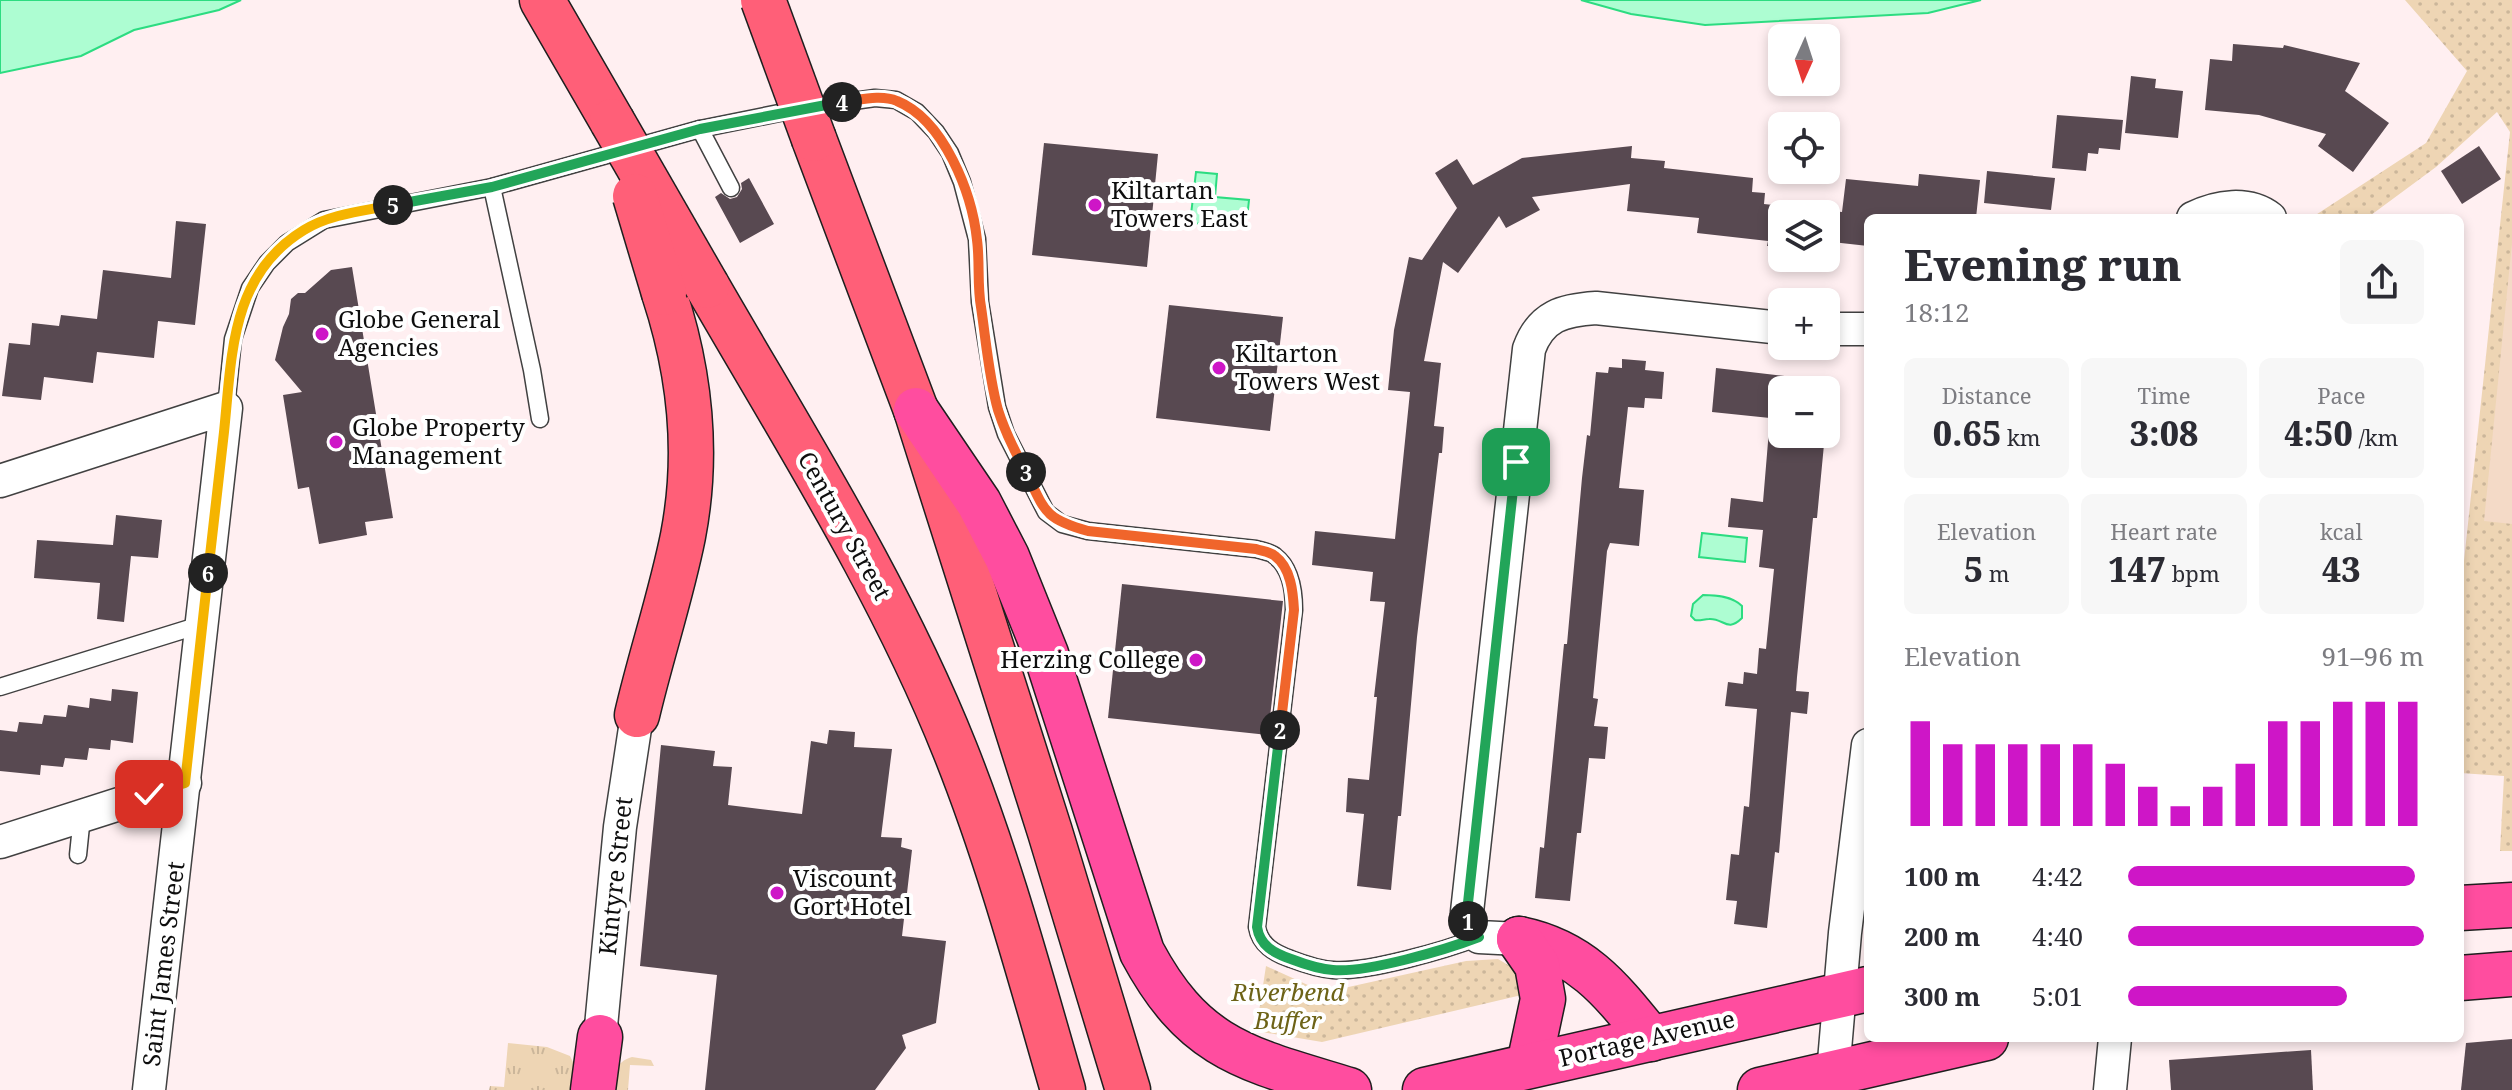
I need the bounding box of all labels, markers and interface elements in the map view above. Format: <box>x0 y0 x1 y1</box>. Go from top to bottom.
north arrow <box>1768 24 1840 96</box>
map controls <box>1768 24 1840 448</box>
pin: 4 <box>822 82 862 122</box>
text: 4 <box>836 87 848 117</box>
button: locate <box>1768 112 1840 184</box>
place label: Kiltartan Towers East <box>1111 173 1248 234</box>
pin: 5 <box>373 185 413 225</box>
text: 5 <box>387 190 399 220</box>
marker: Kiltartan Towers East <box>1086 196 1104 214</box>
button: layers <box>1768 200 1840 272</box>
text: Evening run <box>1904 234 2182 294</box>
button: share <box>2340 240 2424 324</box>
button: + <box>1768 288 1840 360</box>
text: 18:12 <box>1904 294 1970 330</box>
place label: Globe General Agencies <box>338 302 501 363</box>
marker: Globe General Agencies <box>313 325 331 343</box>
place label: Kiltarton Towers West <box>1235 336 1380 397</box>
marker: Kiltarton Towers West <box>1210 359 1228 377</box>
button: − <box>1768 376 1840 448</box>
text: Distance <box>1942 380 2032 410</box>
text: Time <box>2137 380 2191 410</box>
text: Pace <box>2317 380 2365 410</box>
place label: Globe Property Management <box>352 410 525 471</box>
text: 0.65 <box>1933 410 2001 456</box>
text: 3:08 <box>2130 410 2198 456</box>
text: 4:50 <box>2284 410 2353 456</box>
text: km <box>2001 422 2041 452</box>
text: /km <box>2353 422 2398 452</box>
pin <box>1482 428 1550 496</box>
marker: Globe Property Management <box>327 433 345 451</box>
icon: arrive <box>1494 440 1538 484</box>
street label: Century Street <box>791 445 900 605</box>
pin: 3 <box>1006 452 1046 492</box>
text: 3 <box>1020 457 1032 487</box>
text: Elevation <box>1937 516 2036 546</box>
text: Heart rate <box>2110 516 2218 546</box>
text: kcal <box>2320 516 2363 546</box>
text: 5 <box>1964 546 1983 592</box>
text: 147 <box>2108 546 2166 592</box>
text: 43 <box>2322 546 2361 592</box>
pin: 6 <box>188 553 228 593</box>
text: 6 <box>202 558 214 588</box>
text: m <box>1983 558 2010 588</box>
text: bpm <box>2166 558 2220 588</box>
text: Elevation <box>1904 638 2021 674</box>
text: 91–96 m <box>2322 638 2424 674</box>
place label: Herzing College <box>1000 642 1180 675</box>
marker: Herzing College <box>1187 651 1205 669</box>
pin: 2 <box>1260 710 1300 750</box>
text: 2 <box>1274 715 1286 745</box>
pin <box>115 760 183 828</box>
icon: check <box>127 772 171 816</box>
street label: Kintyre Street <box>590 795 639 957</box>
text: 100 m <box>1904 858 1980 894</box>
text: 4:42 <box>2032 858 2083 894</box>
street label: Saint James Street <box>134 860 191 1068</box>
place label: Viscount Gort Hotel <box>793 861 912 922</box>
marker: Viscount Gort Hotel <box>768 884 786 902</box>
pin: 1 <box>1448 901 1488 941</box>
text: 1 <box>1462 906 1474 936</box>
text: 200 m <box>1904 918 1980 954</box>
text: 4:40 <box>2032 918 2083 954</box>
park label: Riverbend Buffer <box>1231 975 1344 1036</box>
text: 300 m <box>1904 978 1980 1014</box>
text: 5:01 <box>2032 978 2083 1014</box>
street label: Portage Avenue <box>1556 1001 1738 1074</box>

